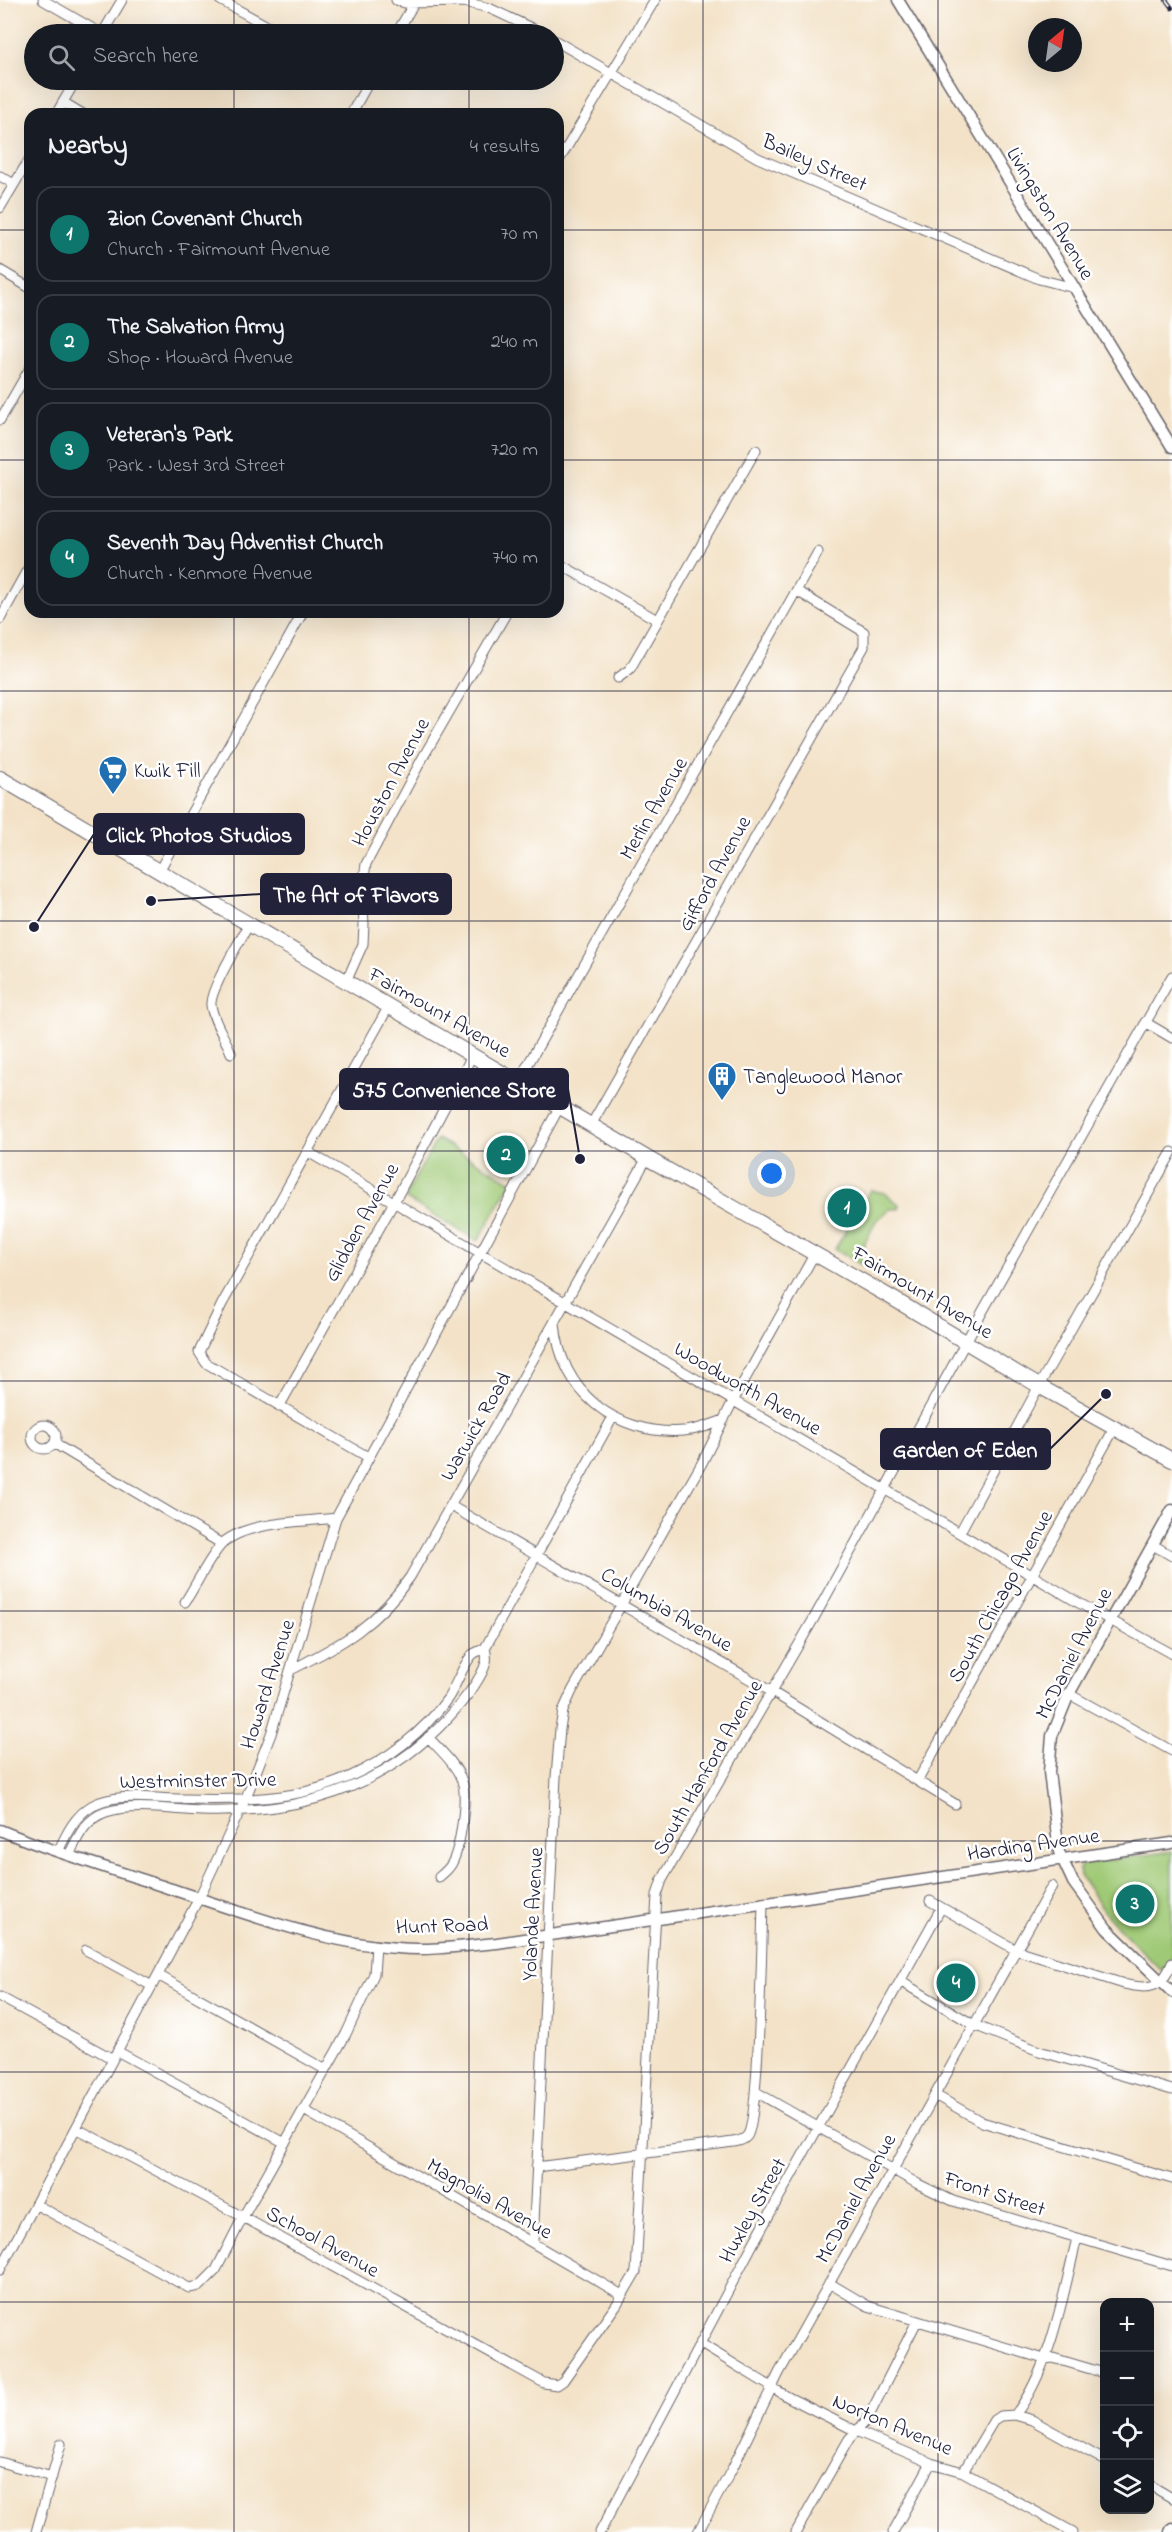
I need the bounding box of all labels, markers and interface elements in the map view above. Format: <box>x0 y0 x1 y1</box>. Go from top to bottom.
north arrow <box>1028 18 1082 72</box>
search box <box>24 24 564 90</box>
icon: search <box>45 41 78 74</box>
text: Search here <box>93 41 198 73</box>
street label: Bailey Street <box>755 127 871 202</box>
text: Nearby <box>48 128 127 166</box>
text: 4 results <box>470 133 540 162</box>
street label: Livingston Avenue <box>996 142 1101 288</box>
text: Zion Covenant Church <box>107 204 302 236</box>
text: 1 <box>66 220 73 249</box>
text: 70 m <box>501 220 538 249</box>
text: Church · Fairmount Avenue <box>107 236 330 265</box>
text: The Salvation Army <box>107 312 284 344</box>
text: 2 <box>65 328 74 357</box>
text: 240 m <box>491 328 538 357</box>
text: Shop · Howard Avenue <box>107 344 293 373</box>
text: Veteran's Park <box>107 420 233 452</box>
text: 3 <box>65 436 74 465</box>
text: 720 m <box>491 436 538 465</box>
text: Park · West 3rd Street <box>107 452 285 481</box>
text: Seventh Day Adventist Church <box>107 528 383 560</box>
text: 4 <box>65 544 74 573</box>
text: 740 m <box>492 544 538 573</box>
text: Church · Kenmore Avenue <box>107 560 312 589</box>
street label: Houston Avenue <box>345 713 439 853</box>
street label: Merlin Avenue <box>613 751 697 866</box>
supermarket icon: Kwik Fill <box>97 754 129 796</box>
place label: Kwik Fill <box>134 757 201 787</box>
street label: Gifford Avenue <box>672 810 760 937</box>
callout: Click Photos Studios <box>94 814 304 854</box>
text: Click Photos Studios <box>106 821 292 853</box>
callout: The Art of Flavors <box>261 874 451 914</box>
text: The Art of Flavors <box>273 881 439 913</box>
street label: Fairmount Avenue <box>361 960 516 1067</box>
building icon: Tanglewood Manor <box>706 1060 738 1102</box>
place label: Tanglewood Manor <box>743 1063 903 1095</box>
callout: 575 Convenience Store <box>340 1069 568 1109</box>
text: 575 Convenience Store <box>352 1076 557 1108</box>
pin: 2 <box>486 1132 526 1178</box>
street label: Glidden Avenue <box>318 1158 408 1288</box>
your location <box>757 1159 786 1188</box>
pin: 1 <box>828 1186 866 1230</box>
street label: Fairmount Avenue <box>845 1239 999 1348</box>
street label: Woodworth Avenue <box>668 1335 827 1445</box>
street label: Warwick Road <box>433 1367 520 1487</box>
callout: Garden of Eden <box>881 1429 1050 1469</box>
text: Garden of Eden <box>893 1436 1037 1468</box>
street label: South Chicago Avenue <box>942 1505 1064 1690</box>
street label: Columbia Avenue <box>594 1561 738 1661</box>
street label: McDaniel Avenue <box>1029 1582 1121 1725</box>
street label: Howard Avenue <box>234 1615 304 1753</box>
street label: South Hanford Avenue <box>646 1674 772 1861</box>
street label: Westminster Drive <box>119 1766 277 1798</box>
street label: Harding Avenue <box>965 1822 1102 1872</box>
street label: Yolande Avenue <box>516 1846 553 1982</box>
pin: 3 <box>1116 1882 1154 1926</box>
street label: Hunt Road <box>395 1910 489 1944</box>
pin: 4 <box>936 1960 976 2006</box>
street label: McDaniel Avenue <box>809 2128 905 2269</box>
street label: Magnolia Avenue <box>419 2152 558 2250</box>
street label: Huxley Street <box>712 2153 797 2270</box>
street label: Front Street <box>939 2164 1049 2225</box>
street label: School Avenue <box>260 2199 385 2287</box>
map controls <box>1100 2298 1154 2514</box>
button: + <box>1100 2298 1154 2352</box>
button: − <box>1100 2352 1154 2406</box>
street label: Norton Avenue <box>827 2387 958 2465</box>
button: locate <box>1100 2406 1154 2460</box>
button: layers <box>1100 2460 1154 2514</box>

